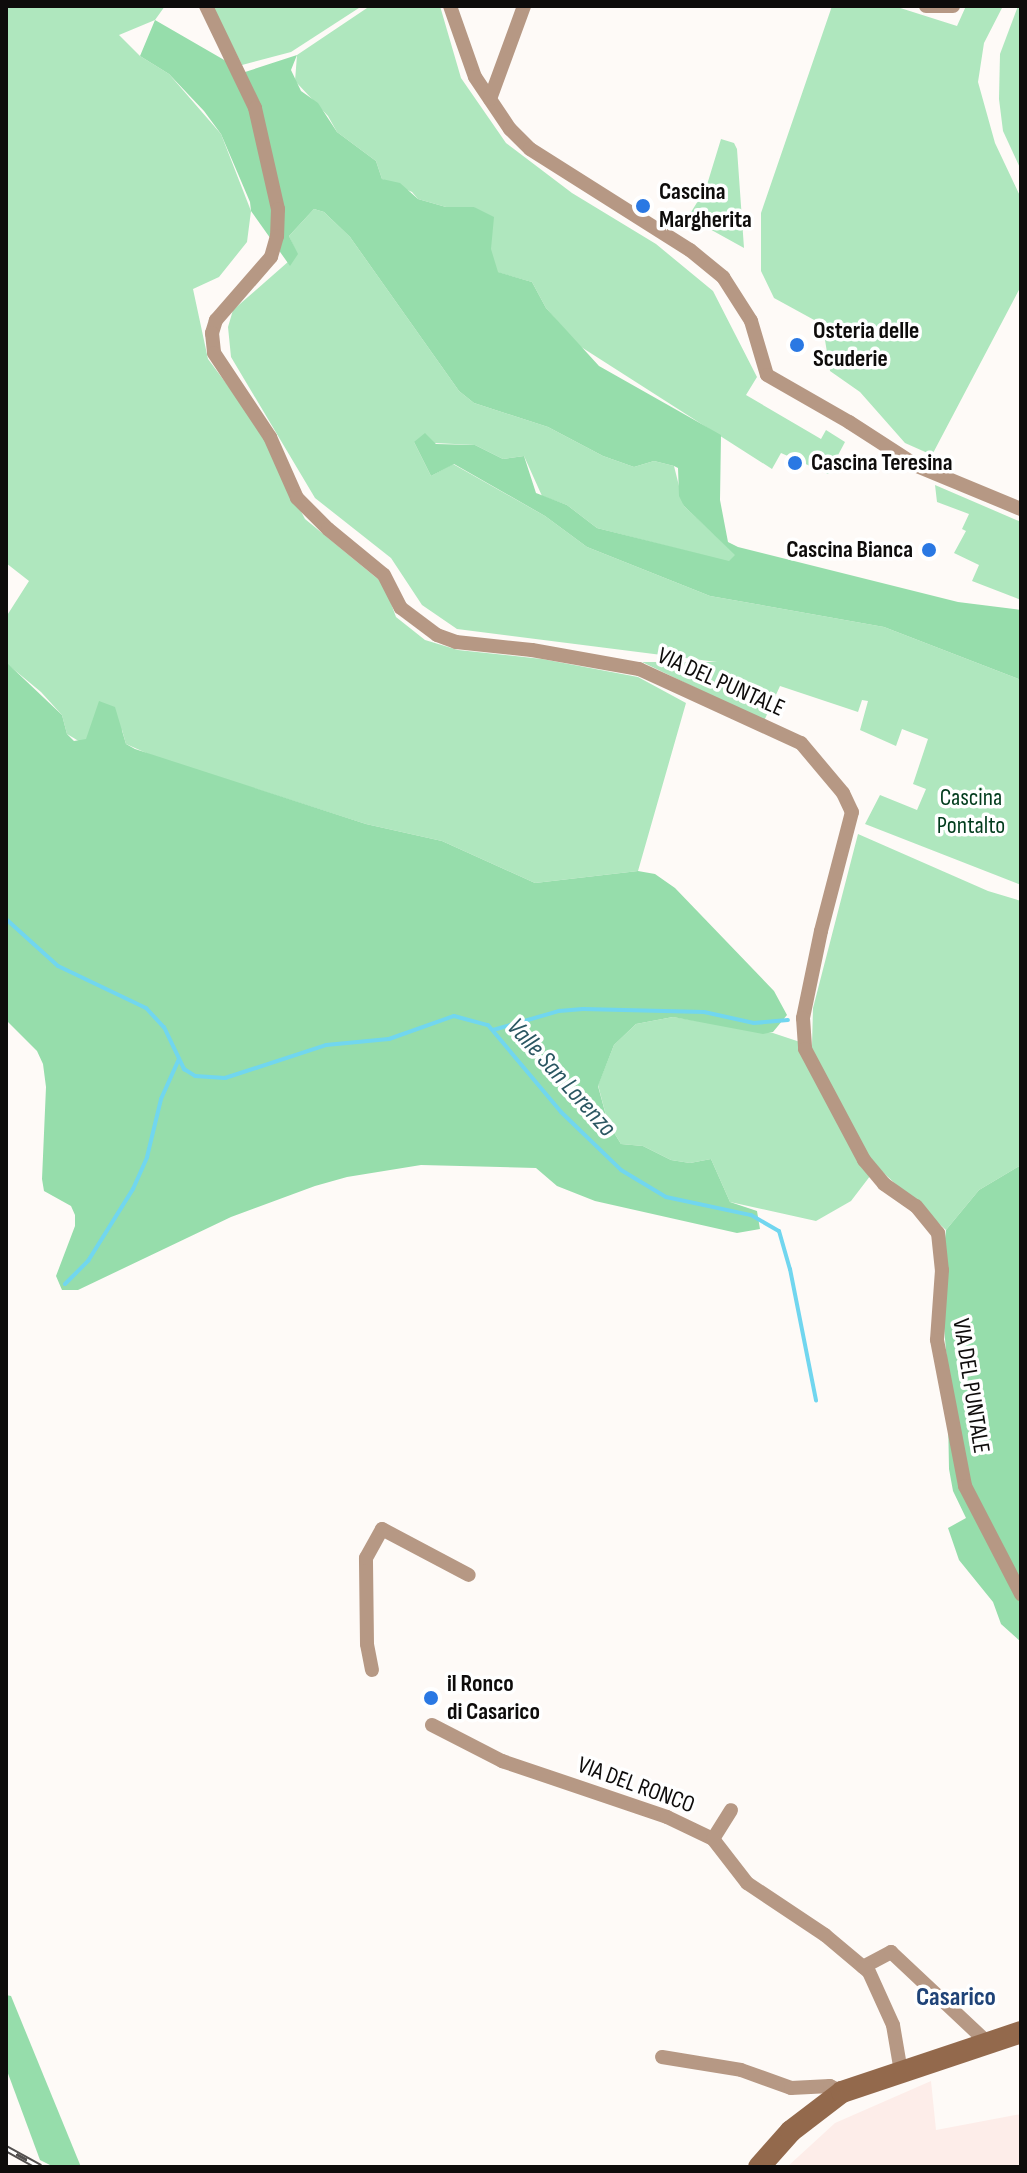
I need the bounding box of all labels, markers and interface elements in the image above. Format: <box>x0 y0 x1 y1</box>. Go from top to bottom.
place label: Cascina Margherita <box>659 178 752 234</box>
marker: Cascina Margherita <box>634 197 652 215</box>
place label: Osteria delle Scuderie <box>813 317 919 373</box>
marker: Osteria delle Scuderie <box>788 336 806 354</box>
place label: Cascina Teresina <box>811 449 953 477</box>
marker: Cascina Teresina <box>786 454 804 472</box>
place label: Cascina Bianca <box>786 536 913 564</box>
marker: Cascina Bianca <box>920 541 938 559</box>
street label: VIA DEL PUNTALE <box>653 641 789 723</box>
park label: Cascina Pontalto <box>937 784 1005 840</box>
water label: Valle San Lorenzo <box>500 1012 622 1144</box>
street label: VIA DEL PUNTALE <box>946 1316 996 1456</box>
place label: il Ronco di Casarico <box>447 1670 540 1726</box>
marker: il Ronco di Casarico <box>422 1689 440 1707</box>
street label: VIA DEL RONCO <box>574 1751 698 1819</box>
district label: Casarico <box>916 1982 996 2014</box>

